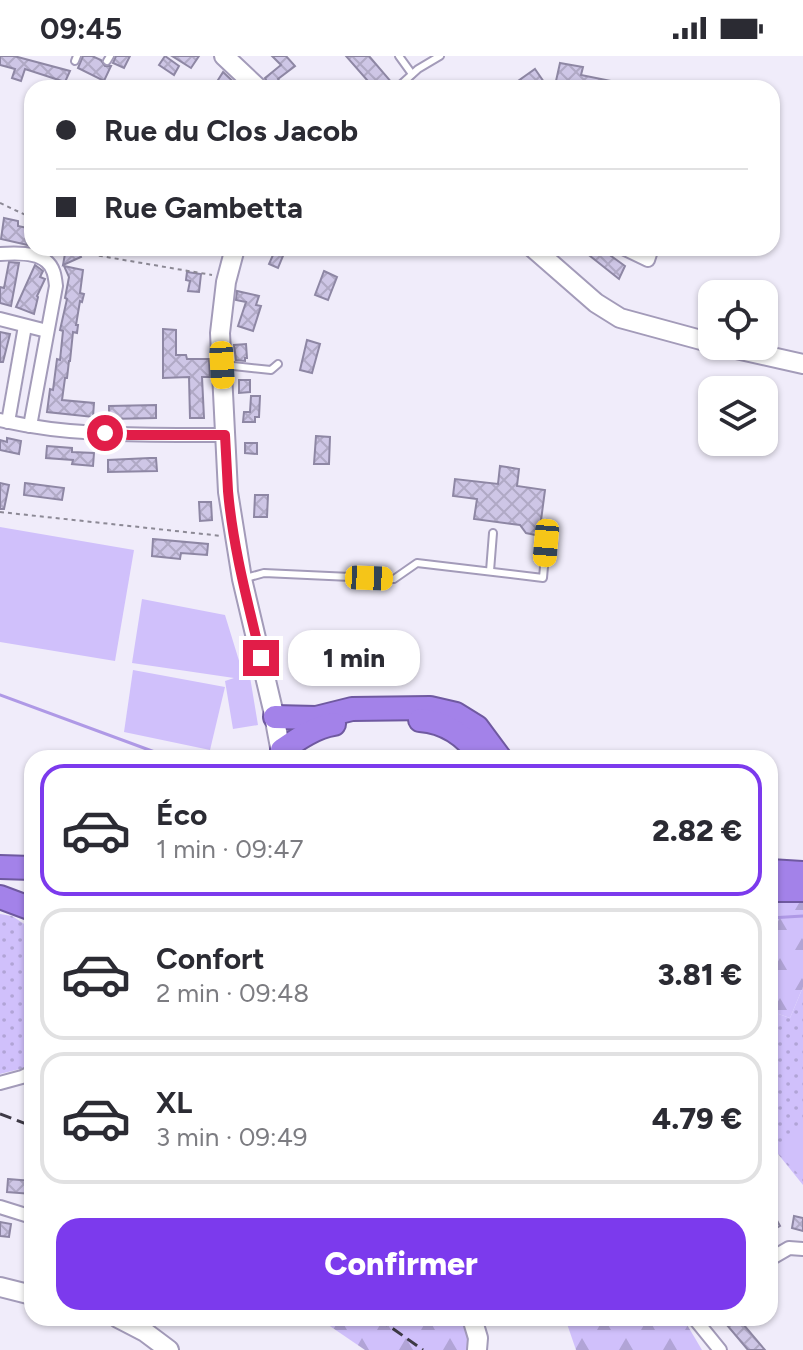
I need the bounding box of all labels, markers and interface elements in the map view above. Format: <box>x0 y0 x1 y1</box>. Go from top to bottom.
text: 09:45 <box>40 10 122 47</box>
text: Rue du Clos Jacob <box>104 112 358 149</box>
text: Rue Gambetta <box>104 189 303 226</box>
map controls <box>698 280 778 456</box>
button: locate <box>698 280 778 360</box>
car <box>209 340 235 390</box>
button: layers <box>698 376 778 456</box>
route start <box>87 415 123 451</box>
car <box>532 518 560 568</box>
car <box>345 565 393 591</box>
callout: 1 min <box>289 630 421 686</box>
route end <box>243 640 279 676</box>
text: 1 min <box>323 642 385 674</box>
icon: car <box>60 794 132 866</box>
text: Éco <box>156 796 207 833</box>
text: 2.82 € <box>652 812 742 849</box>
text: 1 min · 09:47 <box>156 833 303 865</box>
icon: car <box>60 938 132 1010</box>
text: Confort <box>156 940 265 977</box>
text: 3.81 € <box>658 956 742 993</box>
text: 2 min · 09:48 <box>156 977 309 1009</box>
icon: car <box>60 1082 132 1154</box>
text: XL <box>156 1084 192 1121</box>
text: 4.79 € <box>652 1100 742 1137</box>
text: 3 min · 09:49 <box>156 1121 308 1153</box>
button: Confirmer <box>56 1218 746 1310</box>

